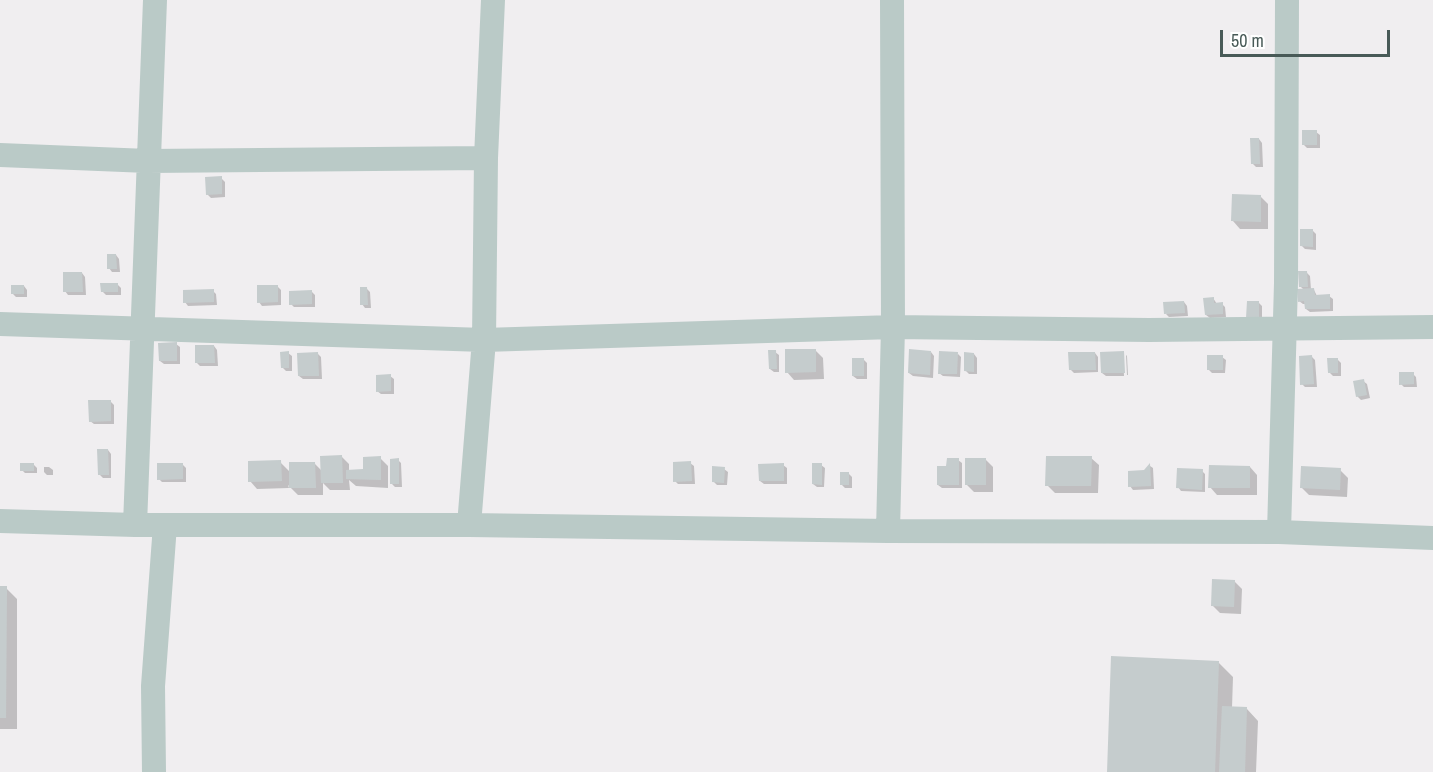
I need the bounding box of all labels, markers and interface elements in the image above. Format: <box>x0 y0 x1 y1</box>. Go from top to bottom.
scale bar <box>1223 18 1392 56</box>
text: 50 m <box>1231 28 1264 53</box>

